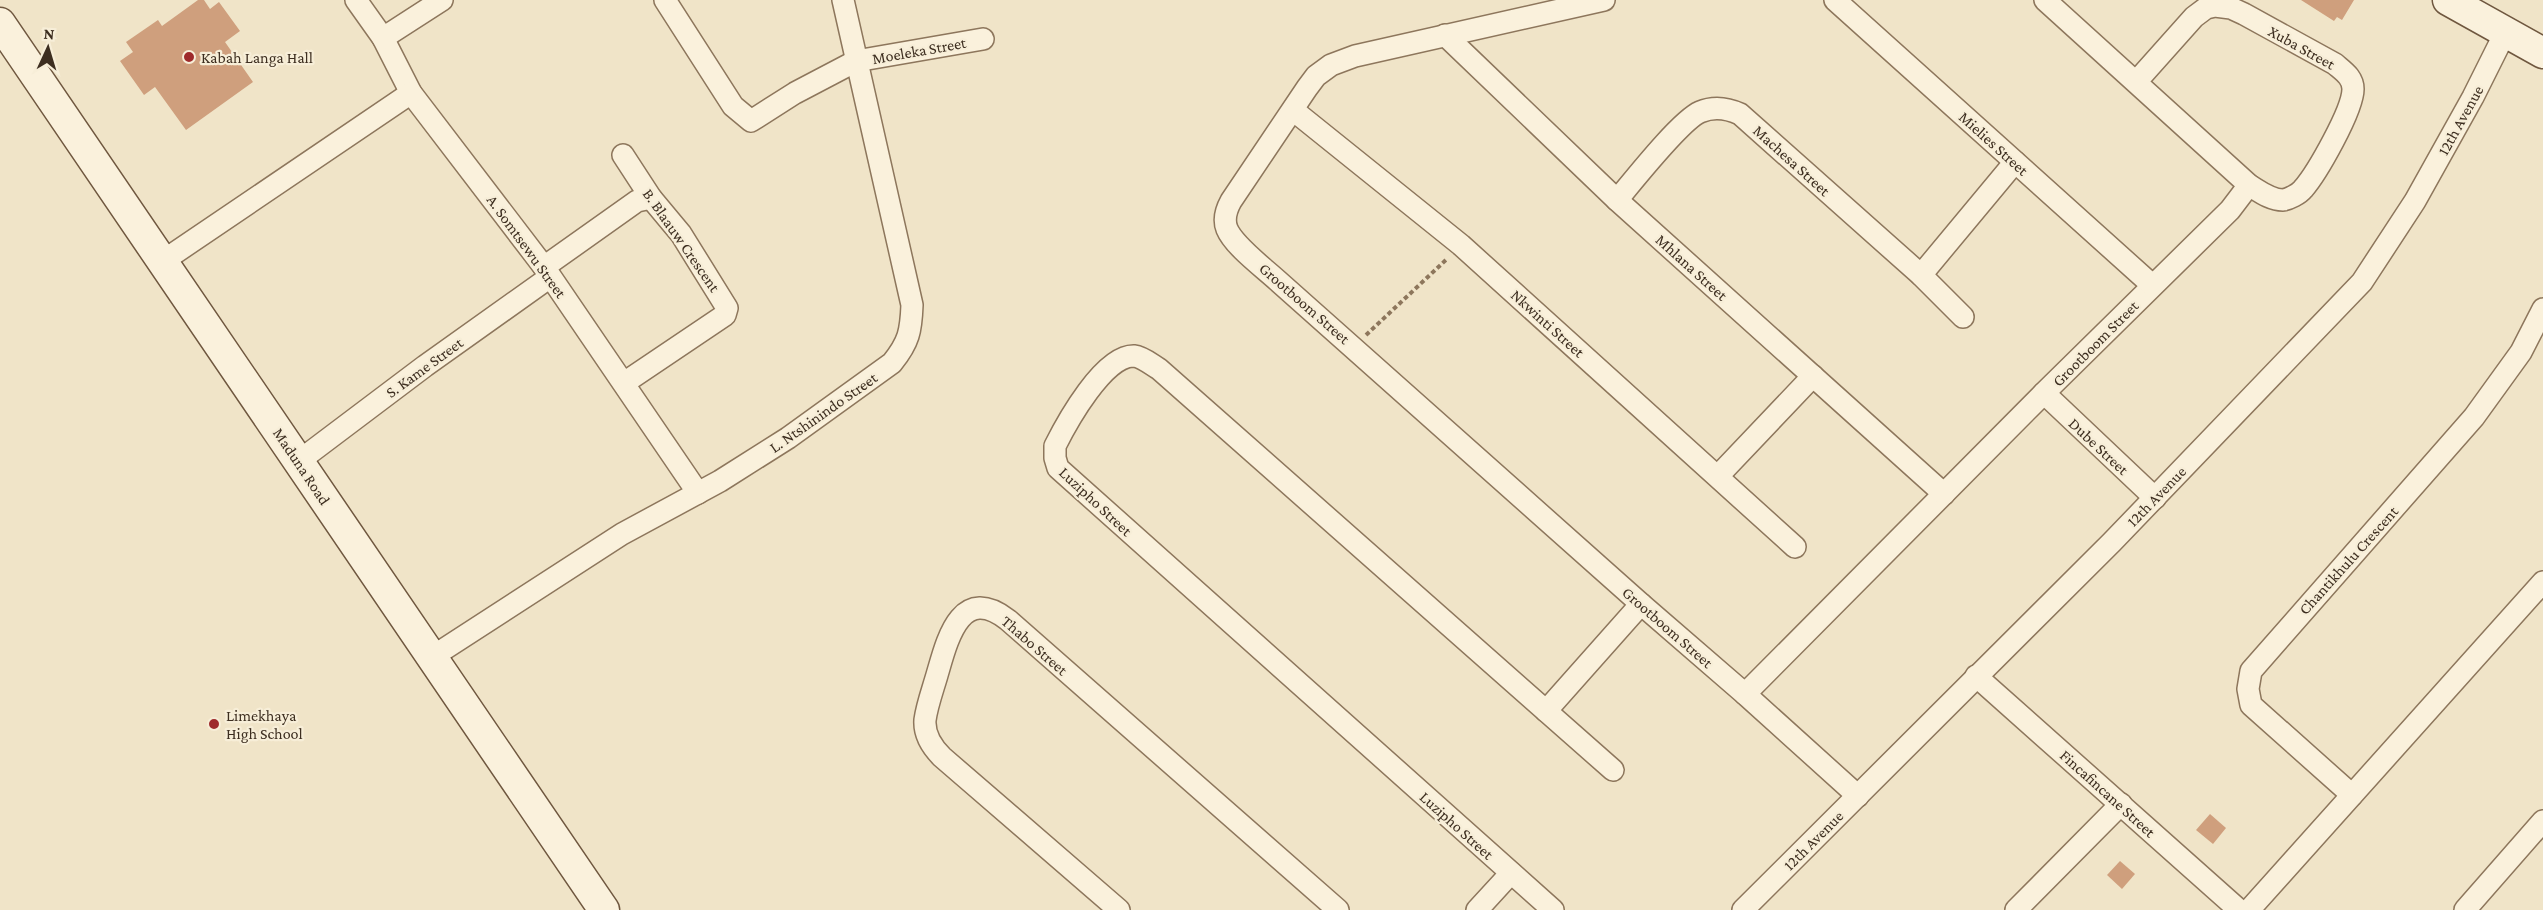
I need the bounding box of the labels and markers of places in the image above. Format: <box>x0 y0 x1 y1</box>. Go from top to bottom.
place label: Kabah Langa Hall <box>201 49 313 67</box>
marker: Kabah Langa Hall <box>182 50 196 64</box>
place label: Limekhaya High School <box>226 707 303 743</box>
marker: Limekhaya High School <box>207 717 221 731</box>

